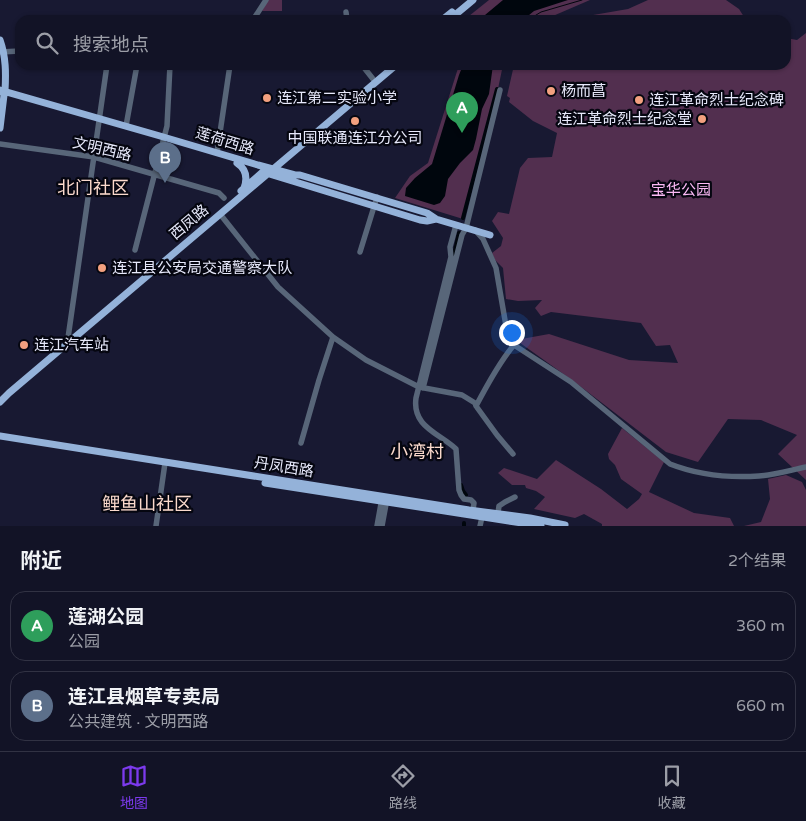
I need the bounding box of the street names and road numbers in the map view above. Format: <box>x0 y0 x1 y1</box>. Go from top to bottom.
street label: 莲荷西路 <box>194 124 256 158</box>
street label: 文明西路 <box>71 133 133 165</box>
street label: 西凤路 <box>166 201 212 243</box>
street label: 丹凤西路 <box>253 453 315 481</box>

